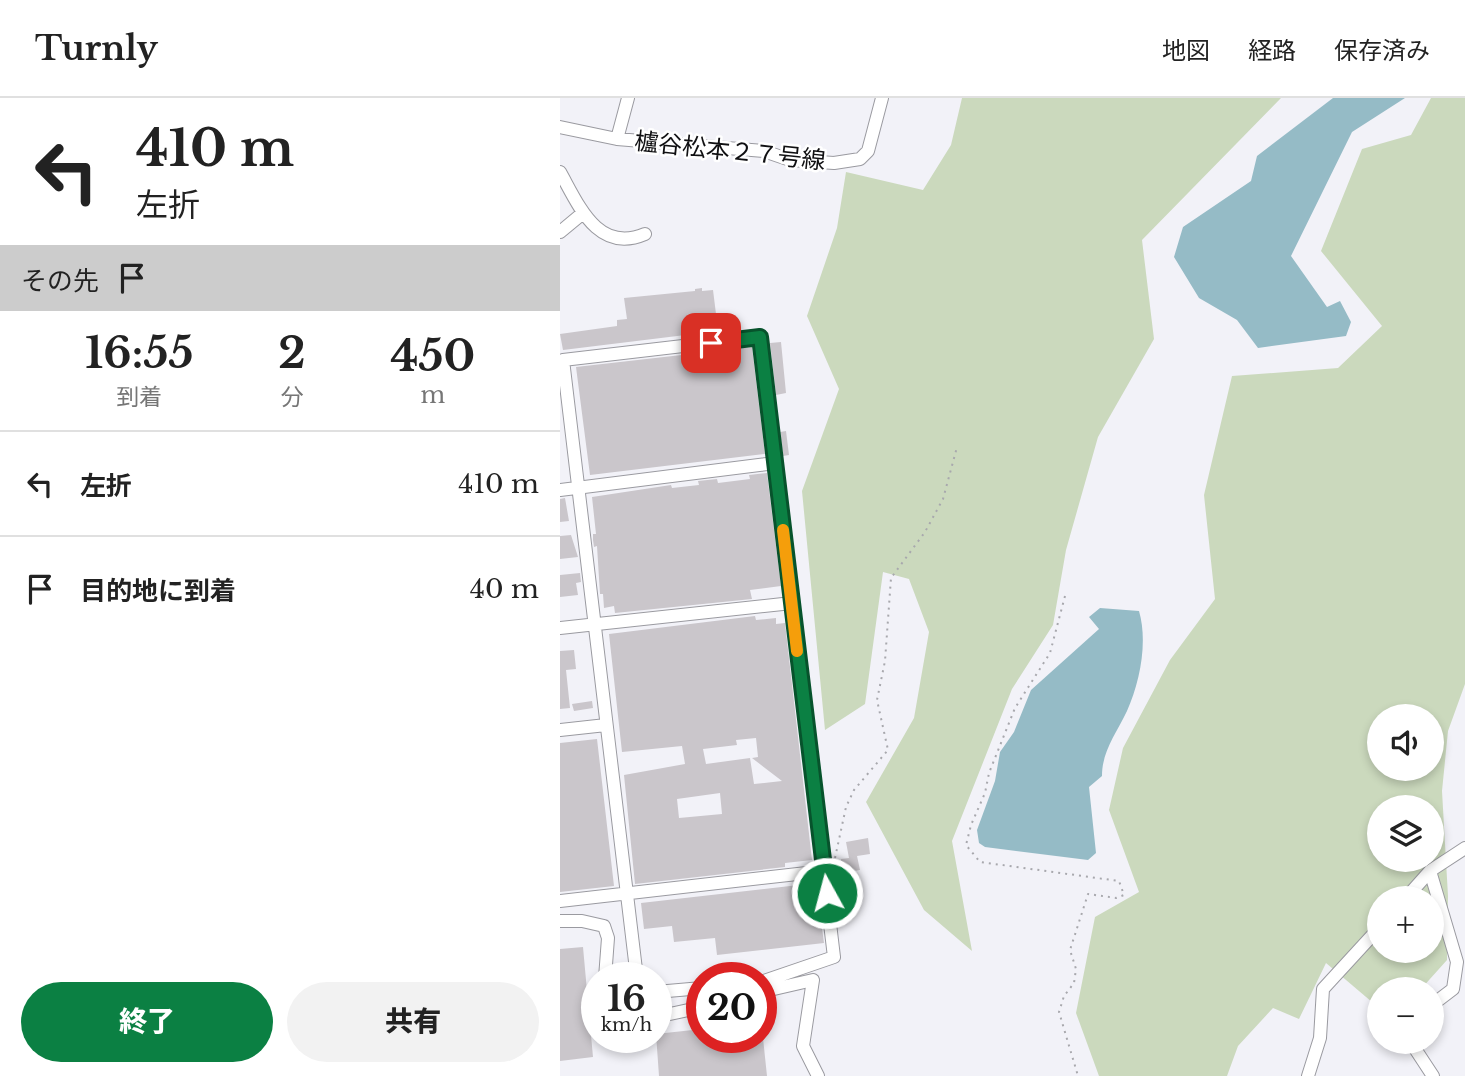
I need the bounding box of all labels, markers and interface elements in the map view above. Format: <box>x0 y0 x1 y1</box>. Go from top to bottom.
text: Turnly <box>35 28 158 69</box>
text: 地図 <box>1162 36 1210 65</box>
text: 経路 <box>1248 36 1296 65</box>
text: 保存済み <box>1334 36 1430 65</box>
text: 410 m <box>136 118 294 179</box>
icon: left <box>21 126 112 217</box>
street label: 櫨谷松本２７号線 <box>633 126 827 175</box>
text: 左折 <box>136 185 200 225</box>
icon: arrive <box>113 259 151 297</box>
text: その先 <box>21 265 99 297</box>
pin <box>681 313 741 373</box>
icon: arrive <box>692 324 730 362</box>
text: 16:55 <box>85 327 193 379</box>
text: 2 <box>278 327 306 379</box>
text: 450 <box>391 330 475 382</box>
text: m <box>420 381 445 409</box>
text: 到着 <box>116 383 162 411</box>
text: 分 <box>280 383 303 411</box>
icon: left <box>21 465 59 503</box>
text: 410 m <box>458 468 539 500</box>
text: 左折 <box>80 470 132 502</box>
icon: arrive <box>21 570 59 608</box>
text: 40 m <box>470 573 539 605</box>
text: 目的地に到着 <box>80 575 236 607</box>
map controls <box>1367 704 1444 1054</box>
button: sound <box>1367 704 1444 781</box>
button: layers <box>1367 795 1444 872</box>
position arrow <box>790 856 864 930</box>
button: + <box>1367 886 1444 963</box>
speed limit sign: 20 <box>686 962 777 1053</box>
text: 16 <box>607 977 646 1020</box>
button: − <box>1367 977 1444 1054</box>
button: 終了 <box>21 982 273 1062</box>
button: 共有 <box>287 982 539 1062</box>
text: km/h <box>601 1014 652 1036</box>

